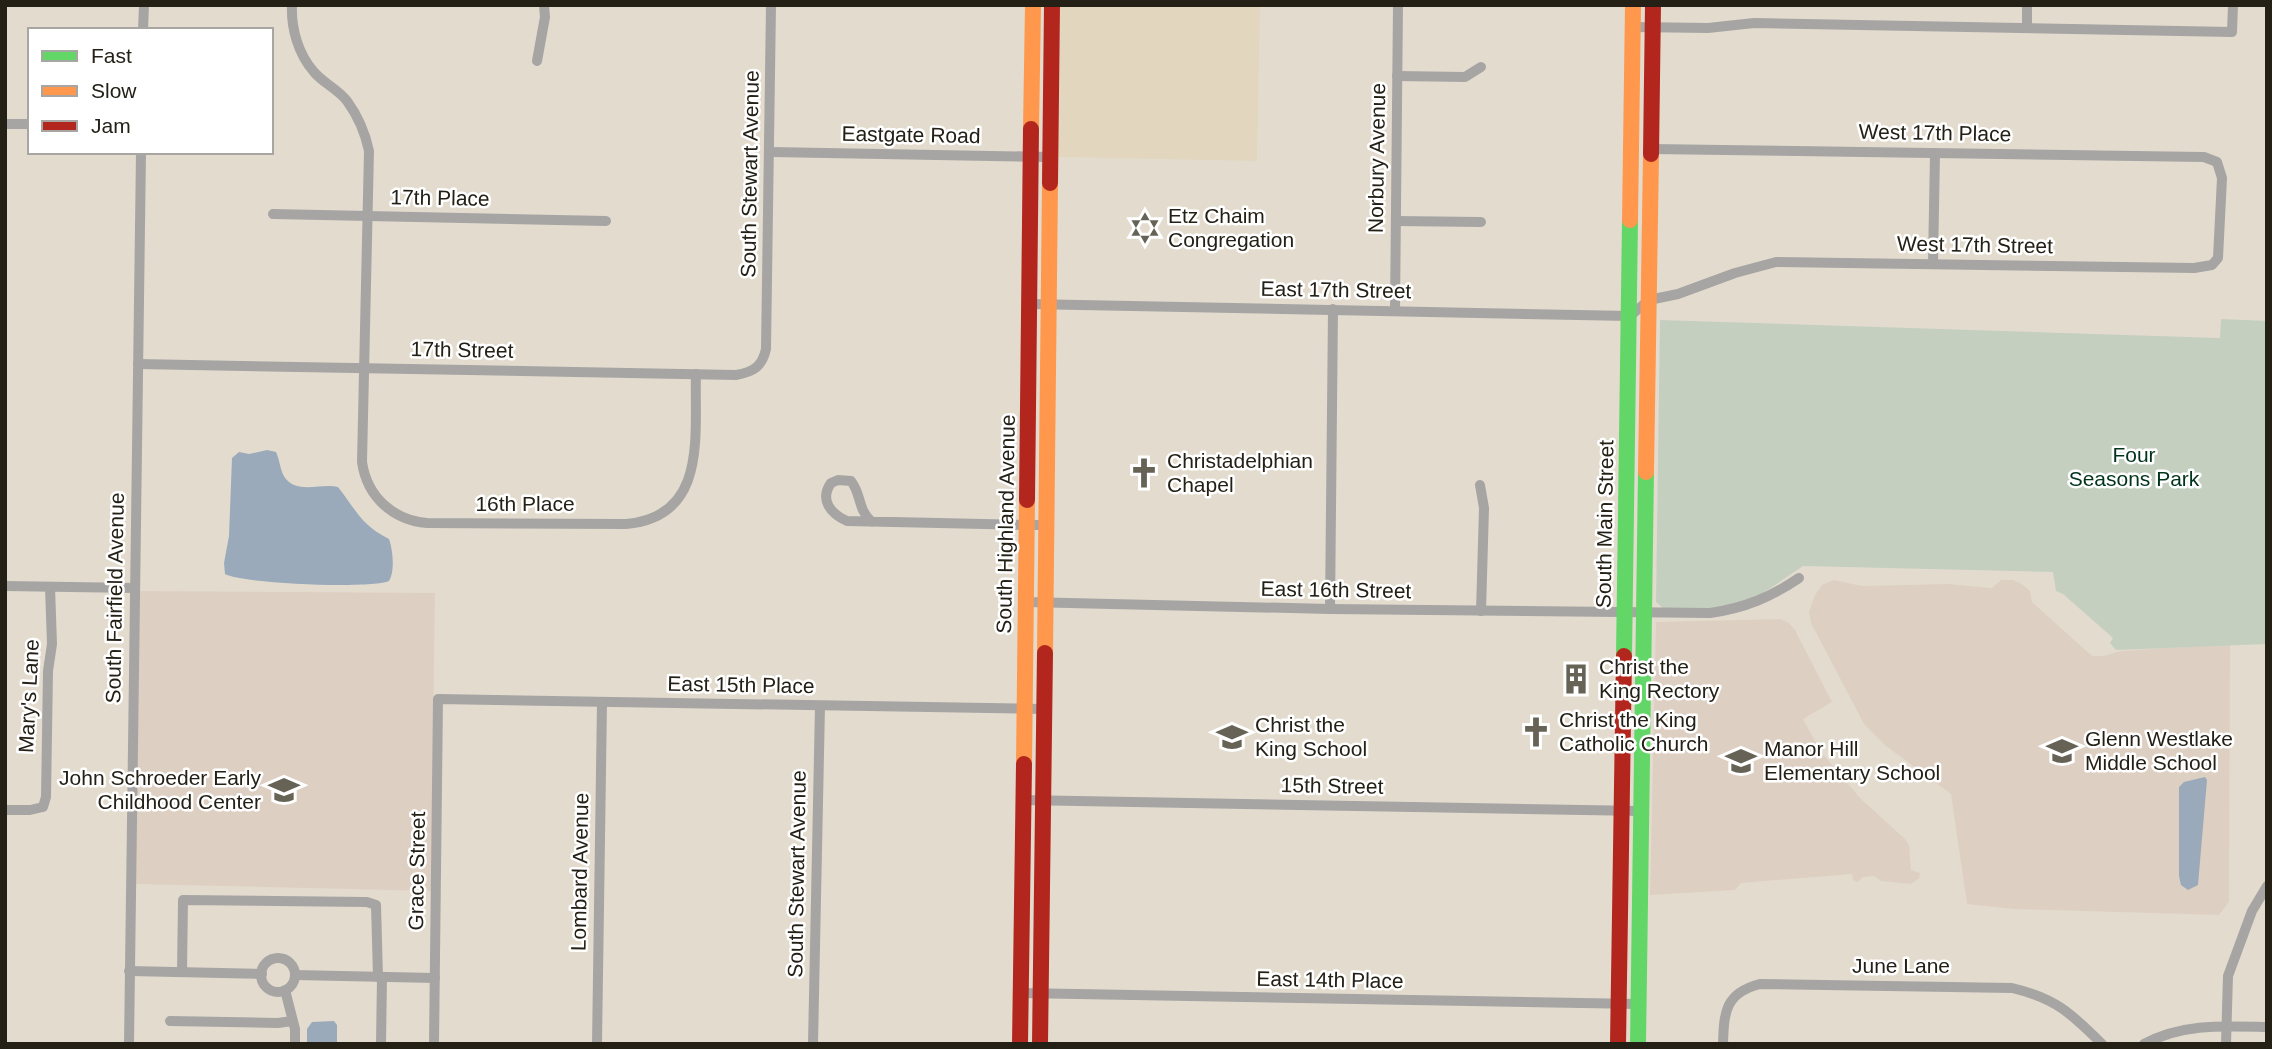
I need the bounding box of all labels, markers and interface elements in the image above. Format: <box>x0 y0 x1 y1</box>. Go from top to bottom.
legend <box>28 28 273 154</box>
text: Fast <box>91 44 132 67</box>
street label: South Stewart Avenue <box>736 70 763 278</box>
text: Slow <box>91 79 137 102</box>
street label: Norbury Avenue <box>1364 83 1389 233</box>
text: Jam <box>91 114 131 137</box>
street label: West 17th Place <box>1859 120 2011 145</box>
street label: Eastgate Road <box>841 122 981 147</box>
street label: 17th Place <box>390 185 490 210</box>
place label: Etz Chaim Congregation <box>1168 204 1294 251</box>
synagogue icon: Etz Chaim Congregation <box>1128 211 1162 245</box>
street label: West 17th Street <box>1897 232 2053 257</box>
street label: East 17th Street <box>1261 277 1412 302</box>
street label: 17th Street <box>410 337 514 362</box>
street label: South Highland Avenue <box>992 414 1019 634</box>
street label: South Main Street <box>1592 440 1617 608</box>
park label: Four Seasons Park <box>2069 443 2200 490</box>
place label: Christadelphian Chapel <box>1167 449 1313 496</box>
church icon: Christadelphian Chapel <box>1127 456 1161 490</box>
street label: South Fairfield Avenue <box>101 492 128 704</box>
street label: 16th Place <box>475 492 575 515</box>
street label: East 16th Street <box>1261 577 1412 602</box>
street label: Mary's Lane <box>14 639 43 753</box>
place label: Christ the King Rectory <box>1599 655 1720 702</box>
building icon: Christ the King Rectory <box>1559 662 1593 696</box>
street label: East 15th Place <box>667 672 815 697</box>
place label: Christ the King Catholic Church <box>1559 708 1708 755</box>
place label: Christ the King School <box>1255 713 1367 760</box>
church icon: Christ the King Catholic Church <box>1519 715 1553 749</box>
school or university icon: Christ the King School <box>1215 720 1249 754</box>
place label: Glenn Westlake Middle School <box>2085 727 2233 774</box>
school or university icon: Glenn Westlake Middle School <box>2045 734 2079 768</box>
place label: Manor Hill Elementary School <box>1764 737 1940 784</box>
school or university icon: Manor Hill Elementary School <box>1724 744 1758 778</box>
place label: John Schroeder Early Childhood Center <box>59 766 261 813</box>
street label: South Stewart Avenue <box>783 770 810 978</box>
school or university icon: John Schroeder Early Childhood Center <box>267 773 301 807</box>
street label: 15th Street <box>1280 773 1384 798</box>
street label: Lombard Avenue <box>567 793 592 951</box>
street label: Grace Street <box>404 811 429 931</box>
street label: June Lane <box>1852 954 1950 977</box>
street label: East 14th Place <box>1256 967 1404 992</box>

